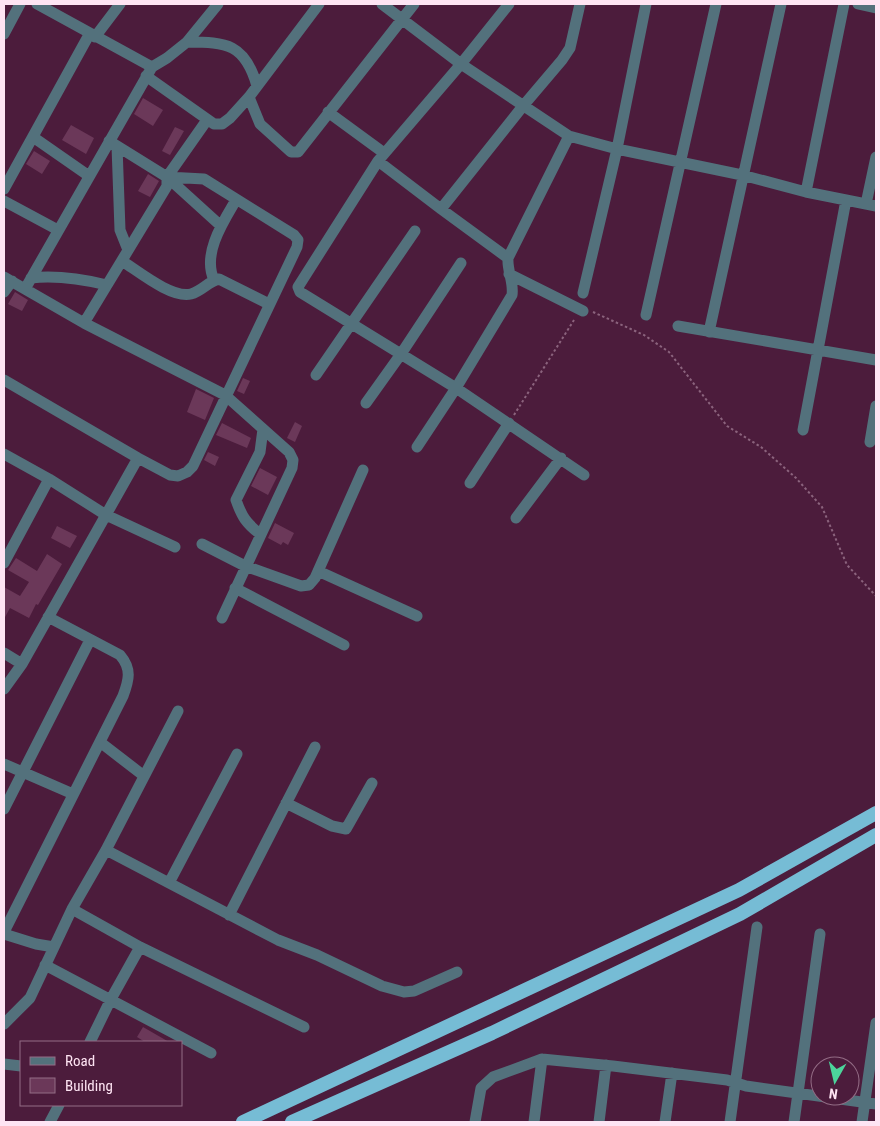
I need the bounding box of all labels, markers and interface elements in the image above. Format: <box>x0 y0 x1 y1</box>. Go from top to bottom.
legend <box>20 1041 182 1106</box>
text: Road <box>65 1052 95 1070</box>
north arrow <box>810 1056 860 1106</box>
text: Building <box>65 1077 113 1095</box>
text: N <box>828 1085 839 1102</box>

